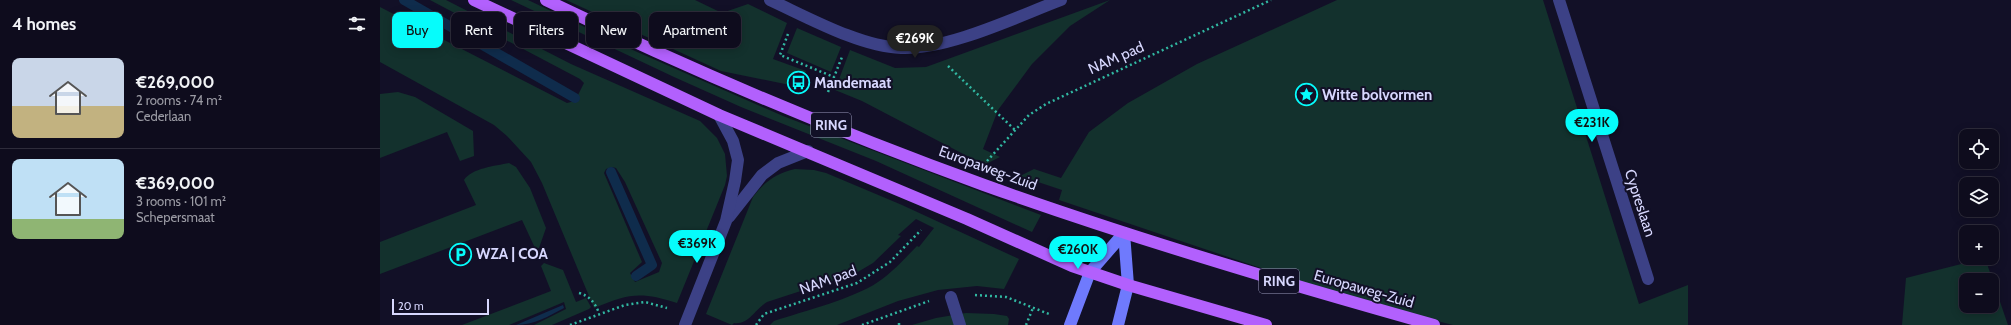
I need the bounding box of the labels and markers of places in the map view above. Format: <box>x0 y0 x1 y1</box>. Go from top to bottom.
pin: €269K <box>887 25 943 59</box>
bus stop icon: Mandemaat <box>786 70 812 96</box>
place label: Mandemaat <box>814 74 891 92</box>
place icon: Witte bolvormen <box>1294 82 1320 108</box>
place label: Witte bolvormen <box>1322 86 1432 104</box>
pin: €231K <box>1564 109 1620 143</box>
pin: €369K <box>669 230 725 264</box>
pin: €260K <box>1050 236 1106 270</box>
parking icon: WZA | COA <box>448 241 474 267</box>
place label: WZA | COA <box>476 245 548 263</box>

